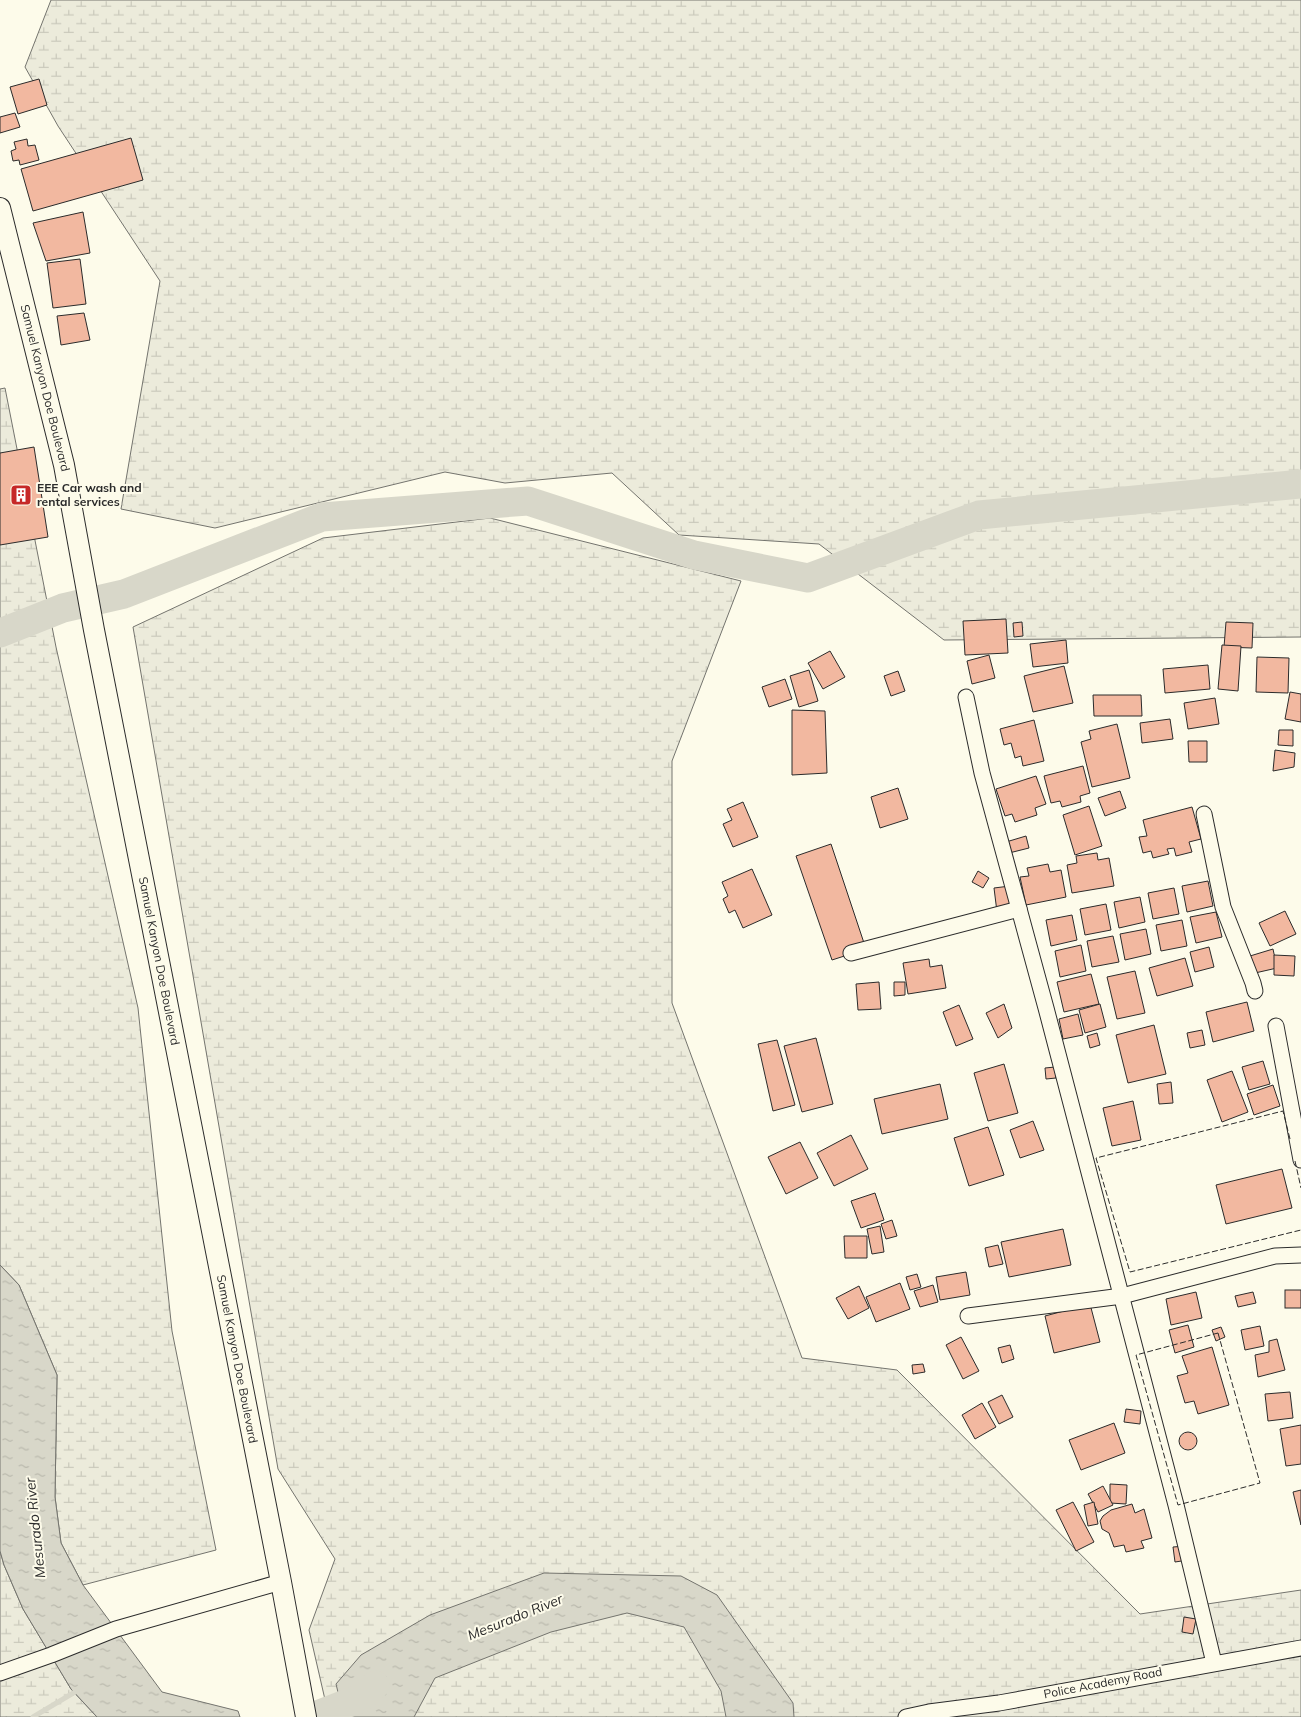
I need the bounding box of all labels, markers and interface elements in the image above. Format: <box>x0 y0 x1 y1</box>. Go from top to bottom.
street label: Samuel Kanyon Doe Boulevard <box>17 303 73 473</box>
place label: EEE Car wash and rental services <box>37 480 142 509</box>
building icon: EEE Car wash and rental services <box>9 483 33 507</box>
street label: Samuel Kanyon Doe Boulevard <box>136 875 183 1046</box>
street label: Samuel Kanyon Doe Boulevard <box>214 1273 261 1444</box>
water label: Mesurado River <box>21 1476 49 1579</box>
water label: Mesurado River <box>465 1589 566 1644</box>
street label: Police Academy Road <box>1042 1664 1164 1701</box>

